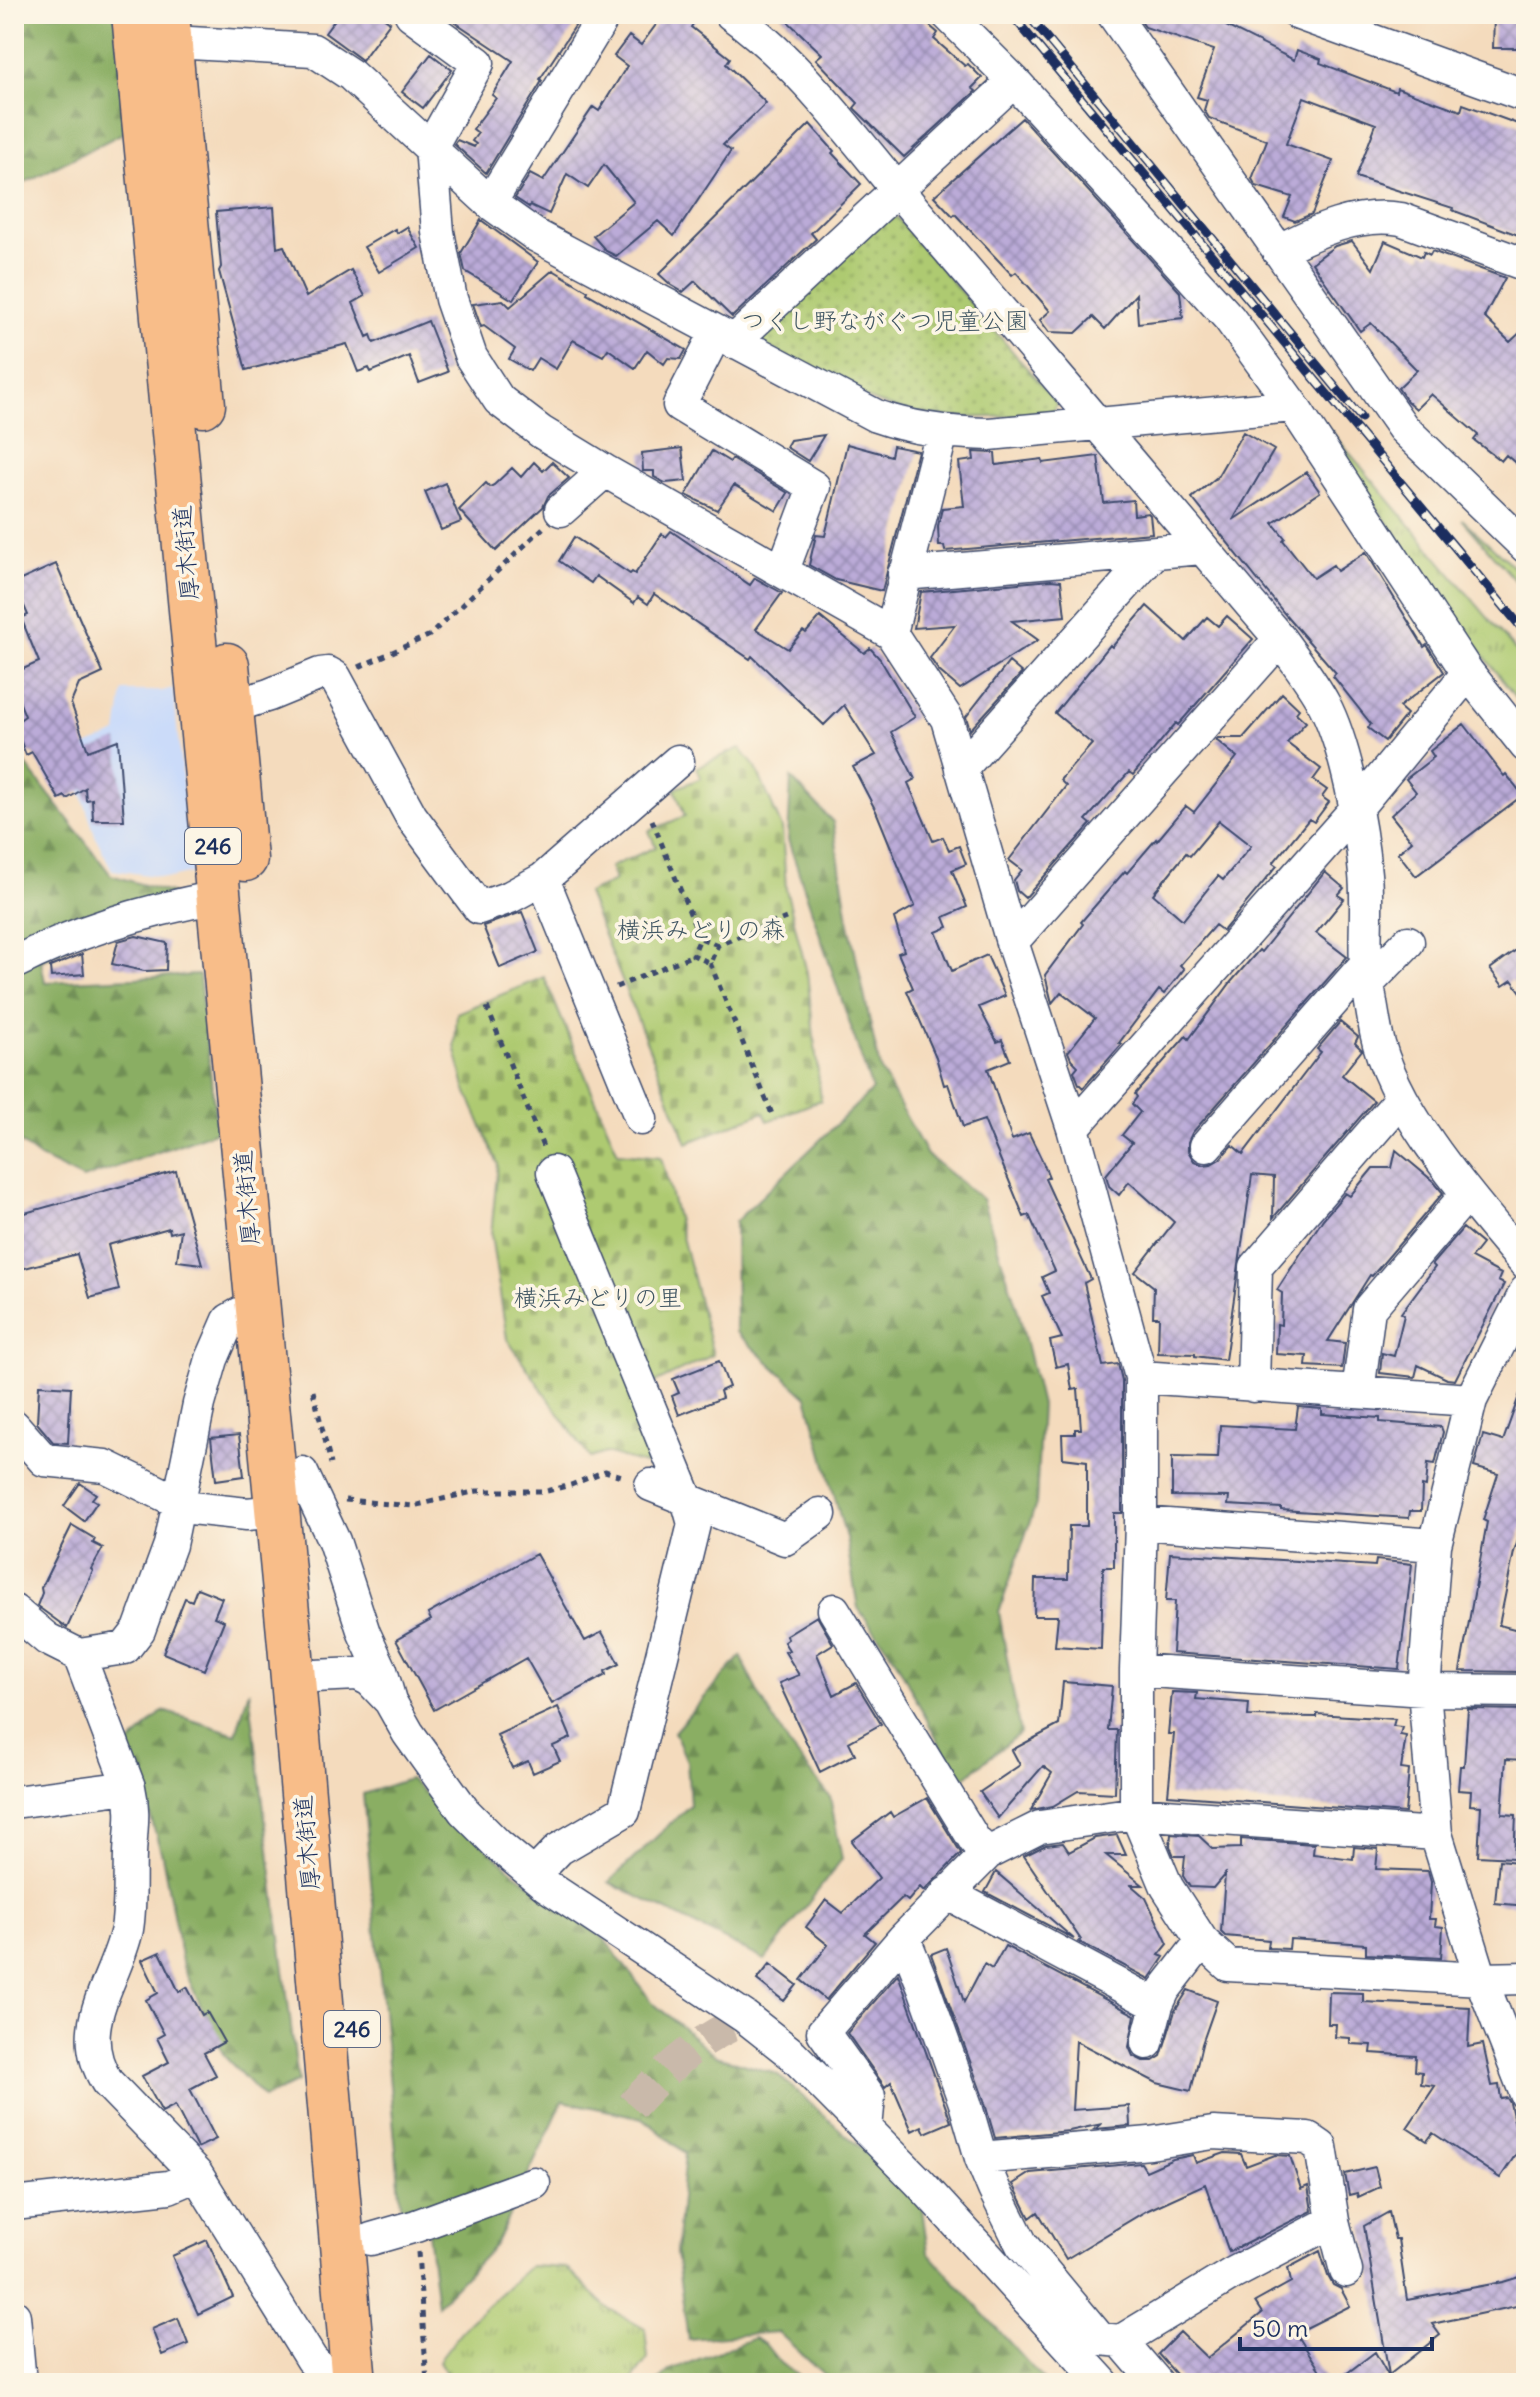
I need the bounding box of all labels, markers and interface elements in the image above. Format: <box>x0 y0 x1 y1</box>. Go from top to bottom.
park label: つくし野ながぐつ児童公園 <box>741 305 1029 335</box>
street label: 厚木街道 <box>166 504 204 602</box>
road number: 246 <box>185 828 241 864</box>
park label: 横浜みどりの森 <box>617 914 785 944</box>
street label: 厚木街道 <box>227 1149 265 1247</box>
park label: 横浜みどりの里 <box>514 1282 682 1312</box>
street label: 厚木街道 <box>287 1794 325 1892</box>
road number: 246 <box>324 2011 380 2047</box>
scale bar <box>1240 2301 1432 2351</box>
text: 50 m <box>1252 2313 1308 2343</box>

